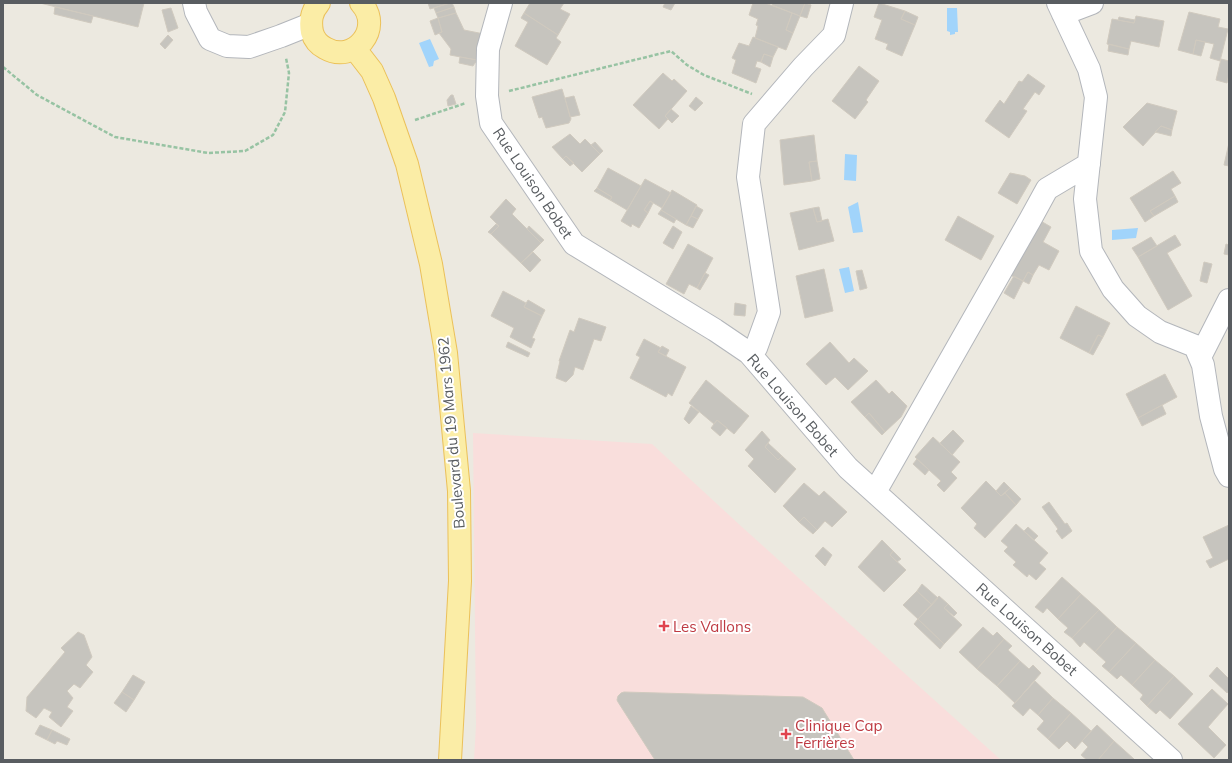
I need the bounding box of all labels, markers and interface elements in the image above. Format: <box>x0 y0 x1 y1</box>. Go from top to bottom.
street label: Rue Louison Bobet <box>489 124 577 242</box>
street label: Boulevard du 19 Mars 1962 <box>433 336 469 530</box>
street label: Rue Louison Bobet <box>743 350 843 460</box>
street label: Rue Louison Bobet <box>972 578 1082 680</box>
place label: Les Vallons <box>673 617 751 636</box>
marker: Les Vallons <box>658 620 670 632</box>
place label: Clinique Cap Ferrières <box>795 716 883 752</box>
marker: Clinique Cap Ferrières <box>780 728 792 740</box>

